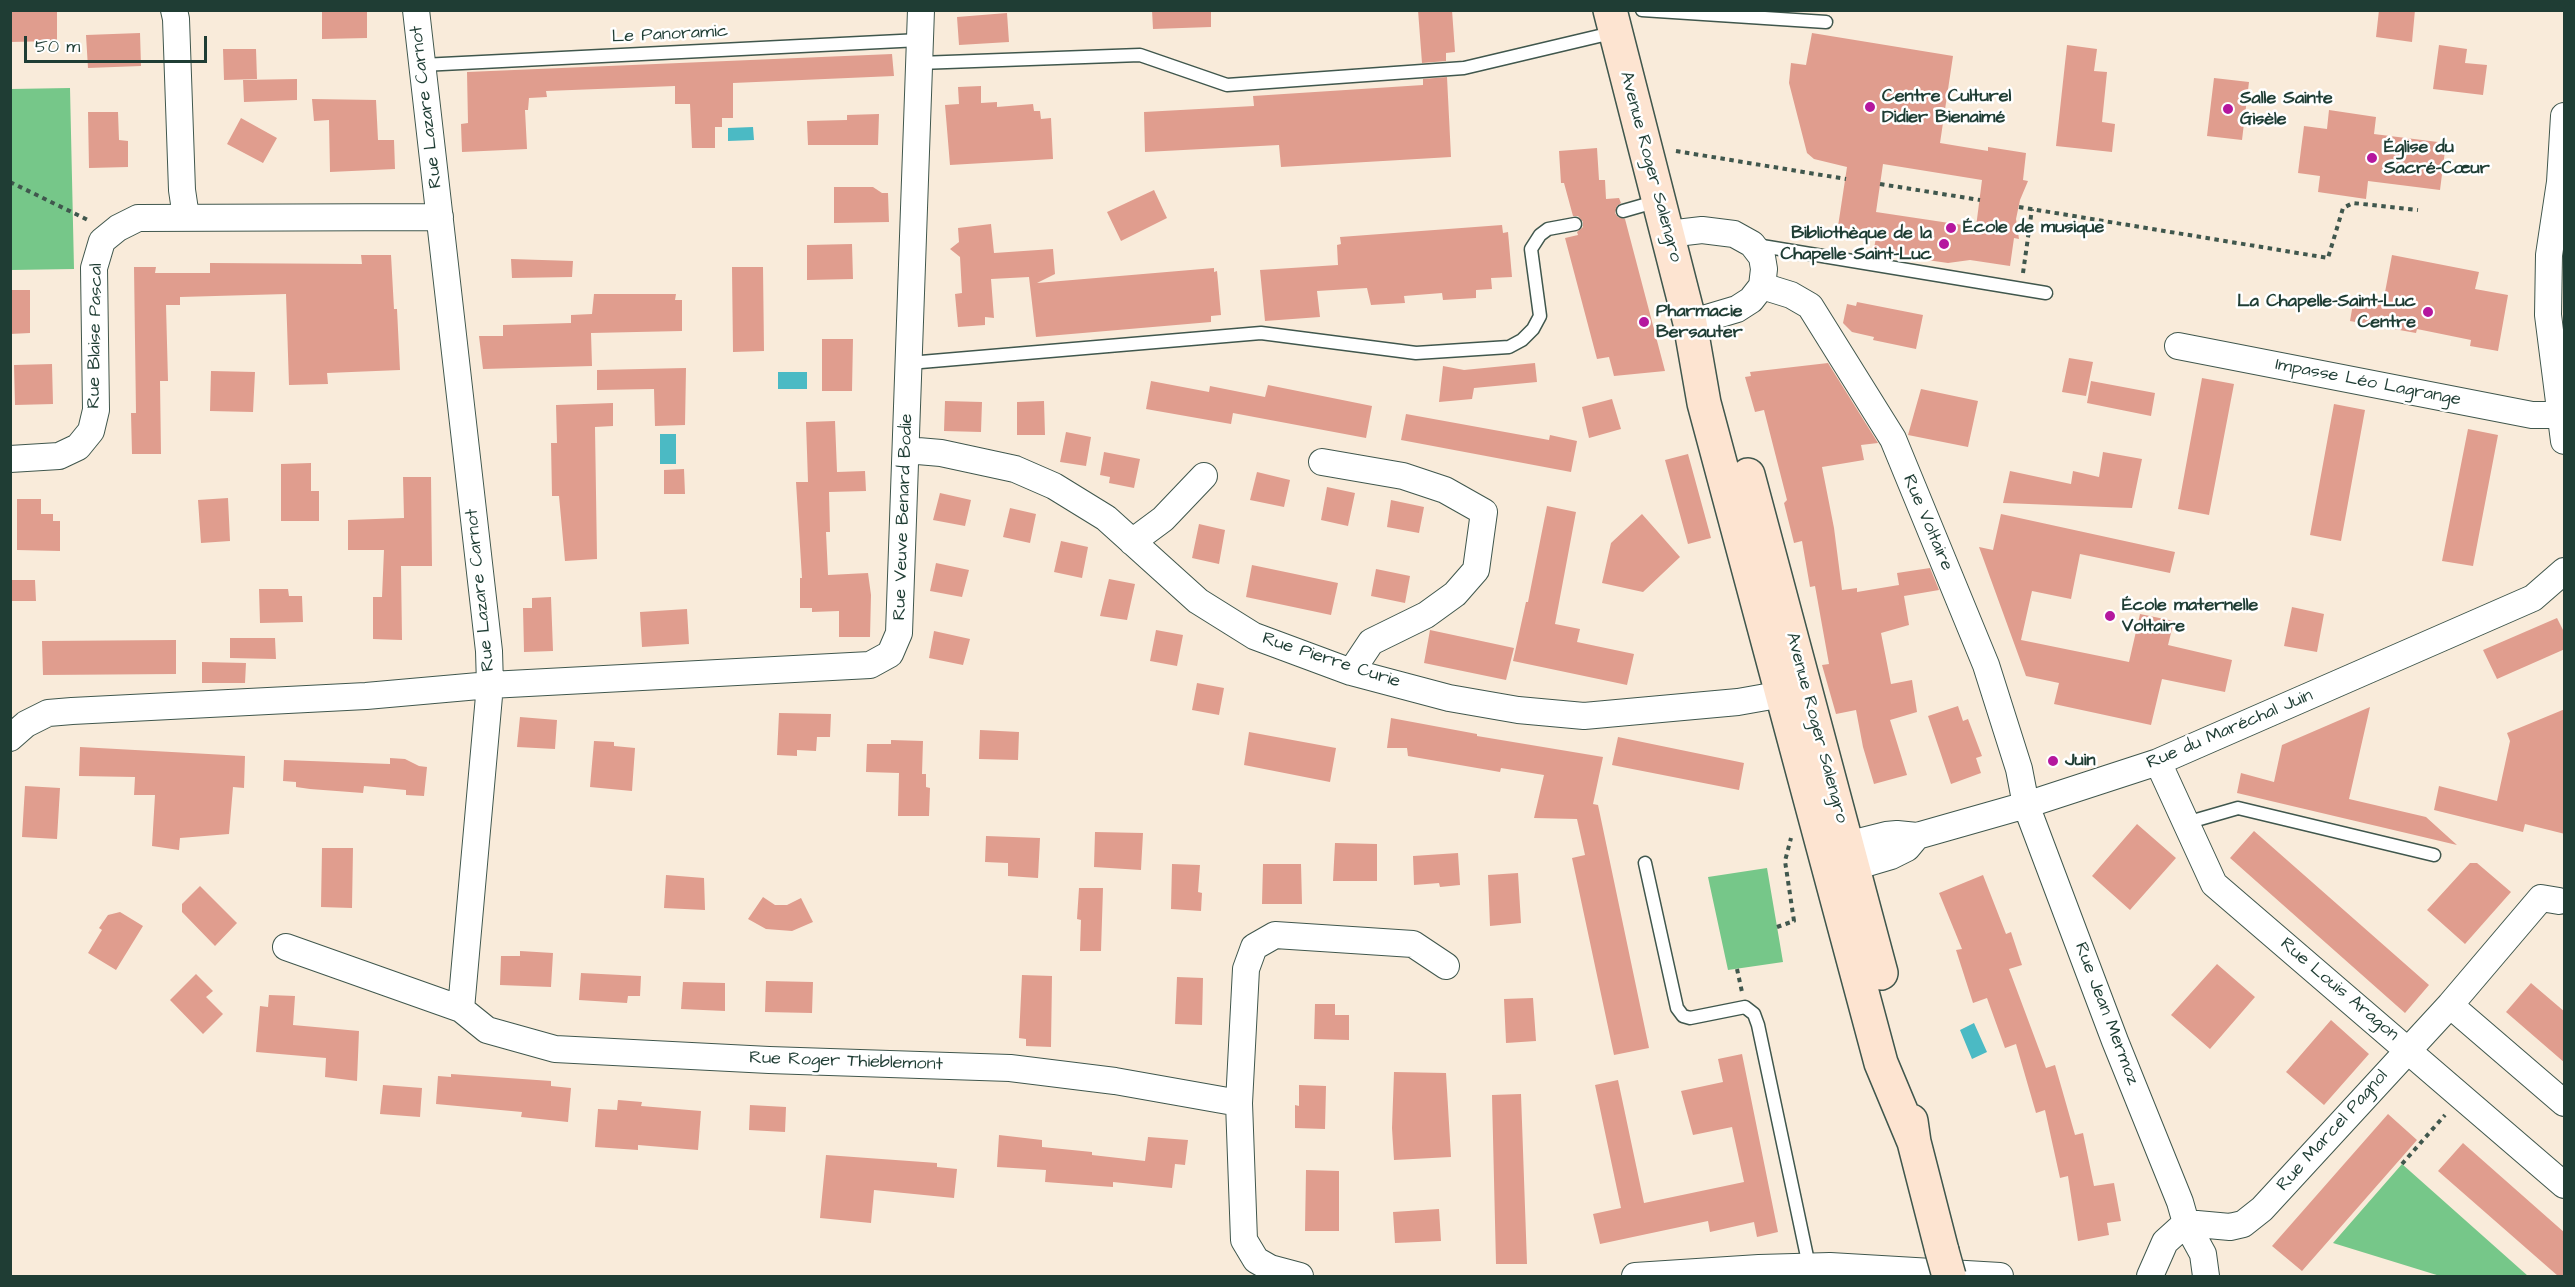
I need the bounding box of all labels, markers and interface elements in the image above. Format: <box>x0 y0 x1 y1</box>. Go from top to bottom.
street label: Le Panoramic <box>611 21 729 49</box>
scale bar <box>27 24 210 62</box>
street label: Rue Lazare Carnot <box>406 24 448 190</box>
text: 50 m <box>35 34 80 59</box>
street label: Avenue Roger Salengro <box>1614 69 1686 265</box>
place label: Centre Culturel Didier Bienaimé <box>1882 86 2011 128</box>
place label: Salle Sainte Gisèle <box>2240 88 2333 130</box>
marker: Centre Culturel Didier Bienaimé <box>1863 100 1877 114</box>
marker: Salle Sainte Gisèle <box>2221 102 2235 116</box>
place label: Église du Sacré-Cœur <box>2384 137 2490 180</box>
marker: Église du Sacré-Cœur <box>2365 151 2379 165</box>
place label: École de musique <box>1963 217 2104 239</box>
marker: École de musique <box>1944 221 1958 235</box>
place label: Bibliothèque de la Chapelle Saint-Luc <box>1781 223 1932 266</box>
marker: Bibliothèque de la Chapelle Saint-Luc <box>1937 237 1951 251</box>
street label: Rue Blaise Pascal <box>84 263 108 409</box>
place label: La Chapelle-Saint-Luc Centre <box>2237 291 2416 334</box>
place label: Pharmacie Bersauter <box>1656 301 1743 344</box>
marker: La Chapelle-Saint-Luc Centre <box>2421 305 2435 319</box>
marker: Pharmacie Bersauter <box>1637 315 1651 329</box>
street label: Impasse Léo Lagrange <box>2273 354 2463 412</box>
street label: Rue Veuve Benard Bodie <box>890 413 918 621</box>
street label: Rue Voltaire <box>1897 472 1957 574</box>
street label: Rue Lazare Carnot <box>462 507 500 673</box>
place label: École maternelle Voltaire <box>2122 595 2258 638</box>
marker: École maternelle Voltaire <box>2103 609 2117 623</box>
street label: Rue Pierre Curie <box>1259 628 1403 694</box>
street label: Avenue Roger Salengro <box>1780 630 1852 826</box>
street label: Rue du Maréchal Juin <box>2144 685 2316 775</box>
place label: Juin <box>2065 750 2095 772</box>
marker: Juin <box>2046 754 2060 768</box>
street label: Rue Louis Aragon <box>2275 934 2403 1046</box>
street label: Rue Jean Mermoz <box>2069 940 2143 1088</box>
street label: Rue Roger Thieblemont <box>749 1048 943 1076</box>
street label: Rue Marcel Pagnol <box>2273 1066 2393 1196</box>

